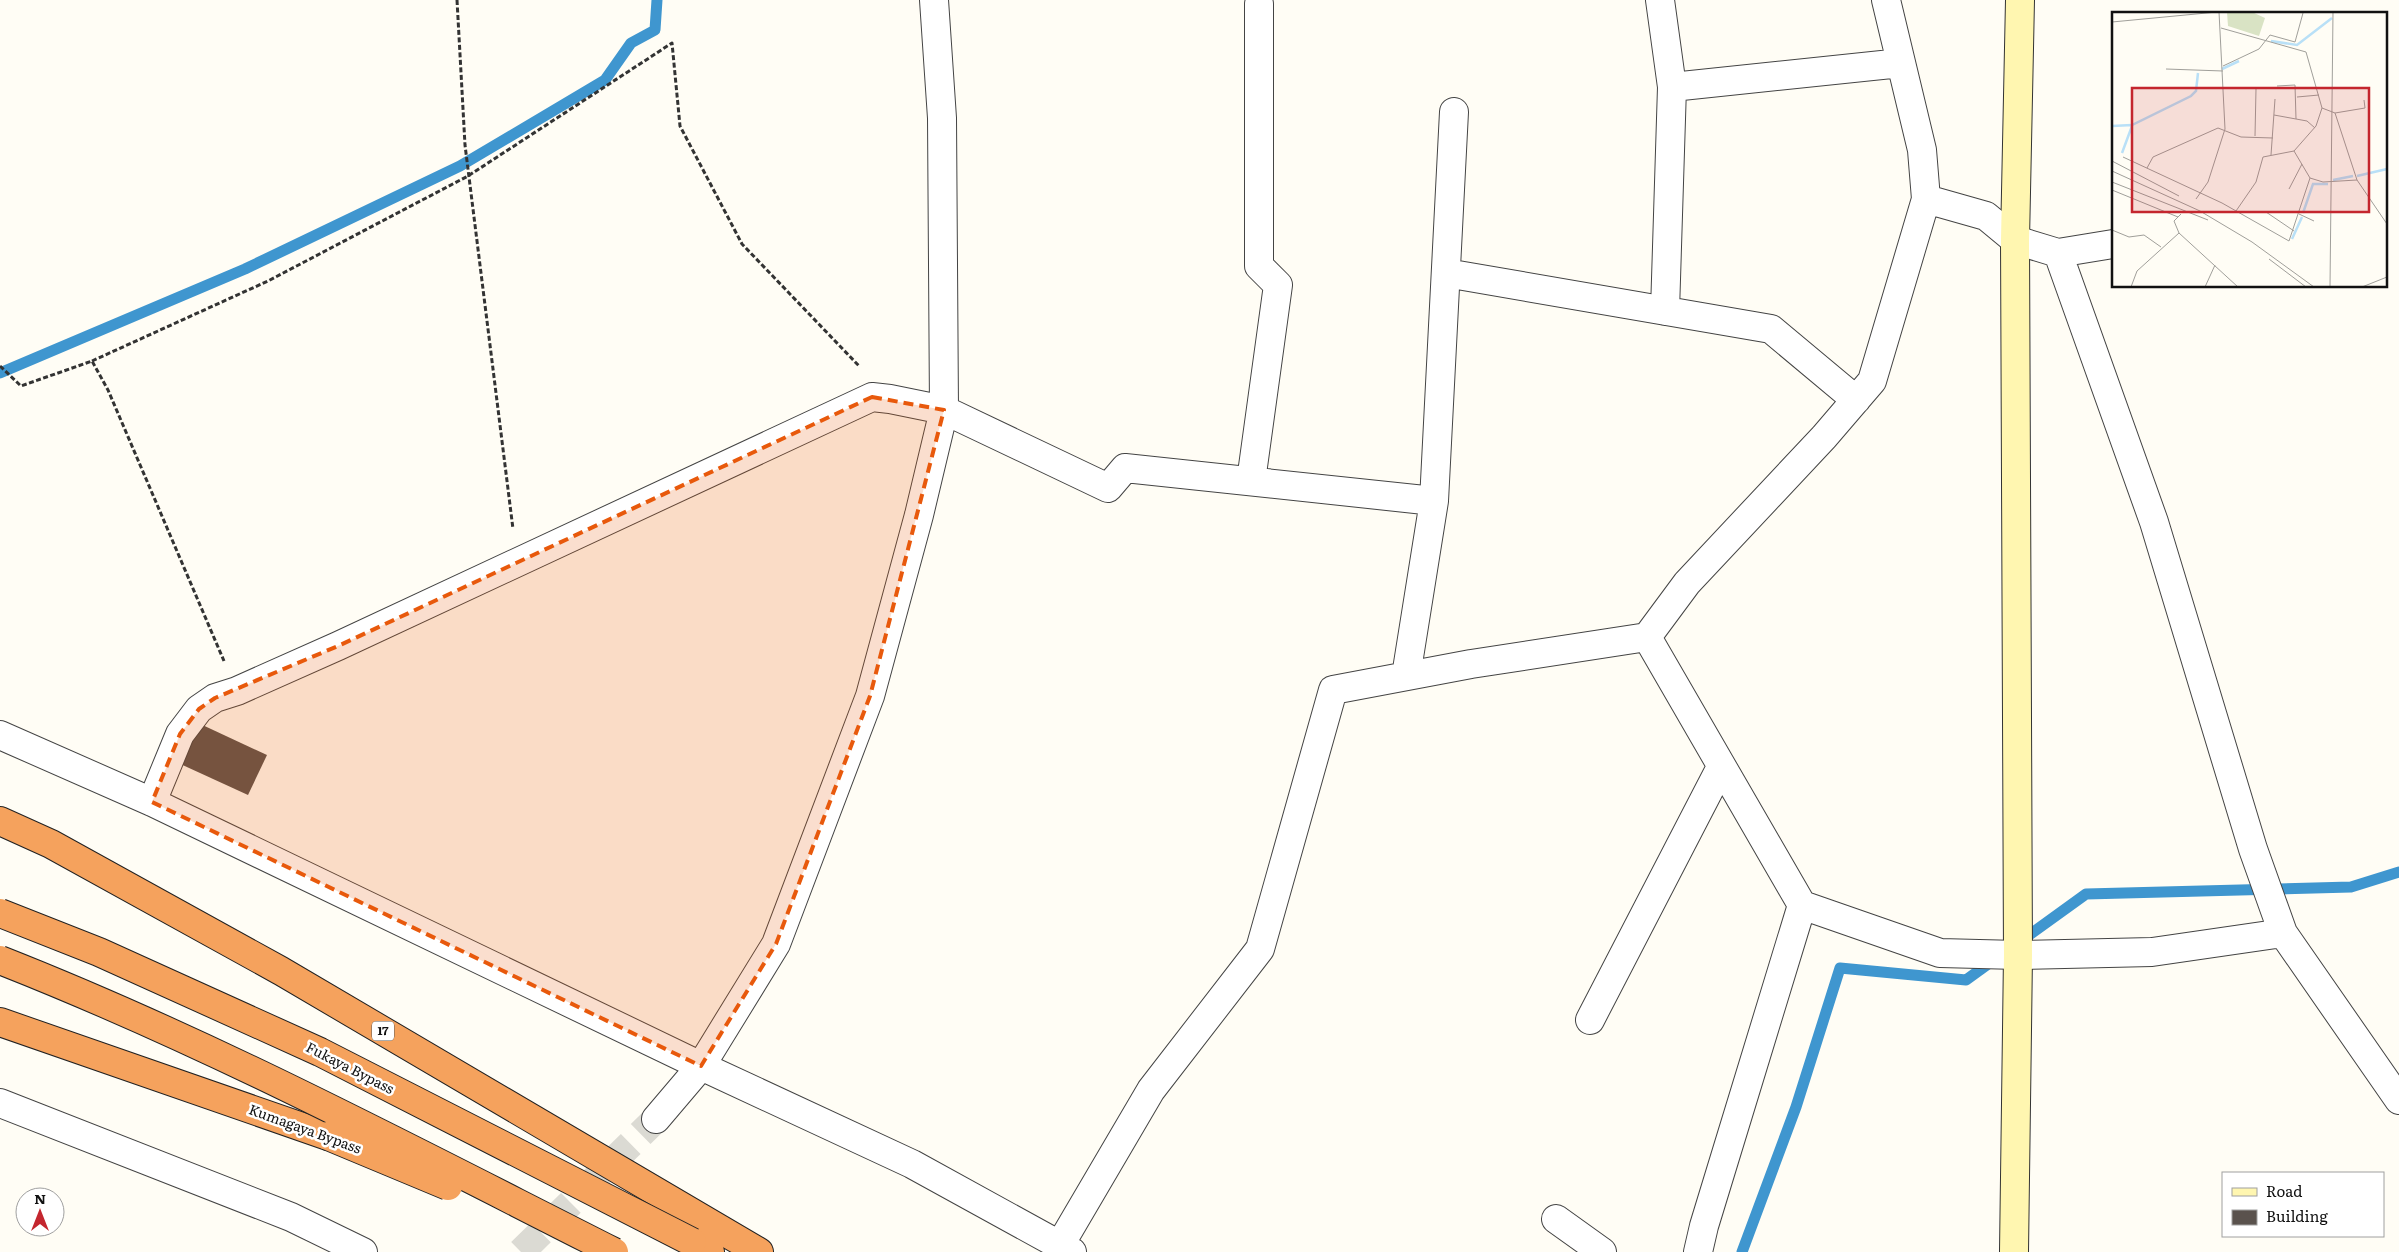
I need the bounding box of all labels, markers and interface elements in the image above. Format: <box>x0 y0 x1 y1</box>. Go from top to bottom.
inset map <box>2112 12 2386 288</box>
road number: 17 <box>372 1021 394 1040</box>
street label: Fukaya Bypass <box>303 1036 398 1098</box>
street label: Kumagaya Bypass <box>246 1098 364 1158</box>
legend <box>2222 1172 2384 1237</box>
text: Road <box>2266 1179 2302 1202</box>
north arrow <box>15 1187 65 1237</box>
text: N <box>34 1188 46 1208</box>
text: Building <box>2266 1204 2328 1227</box>

